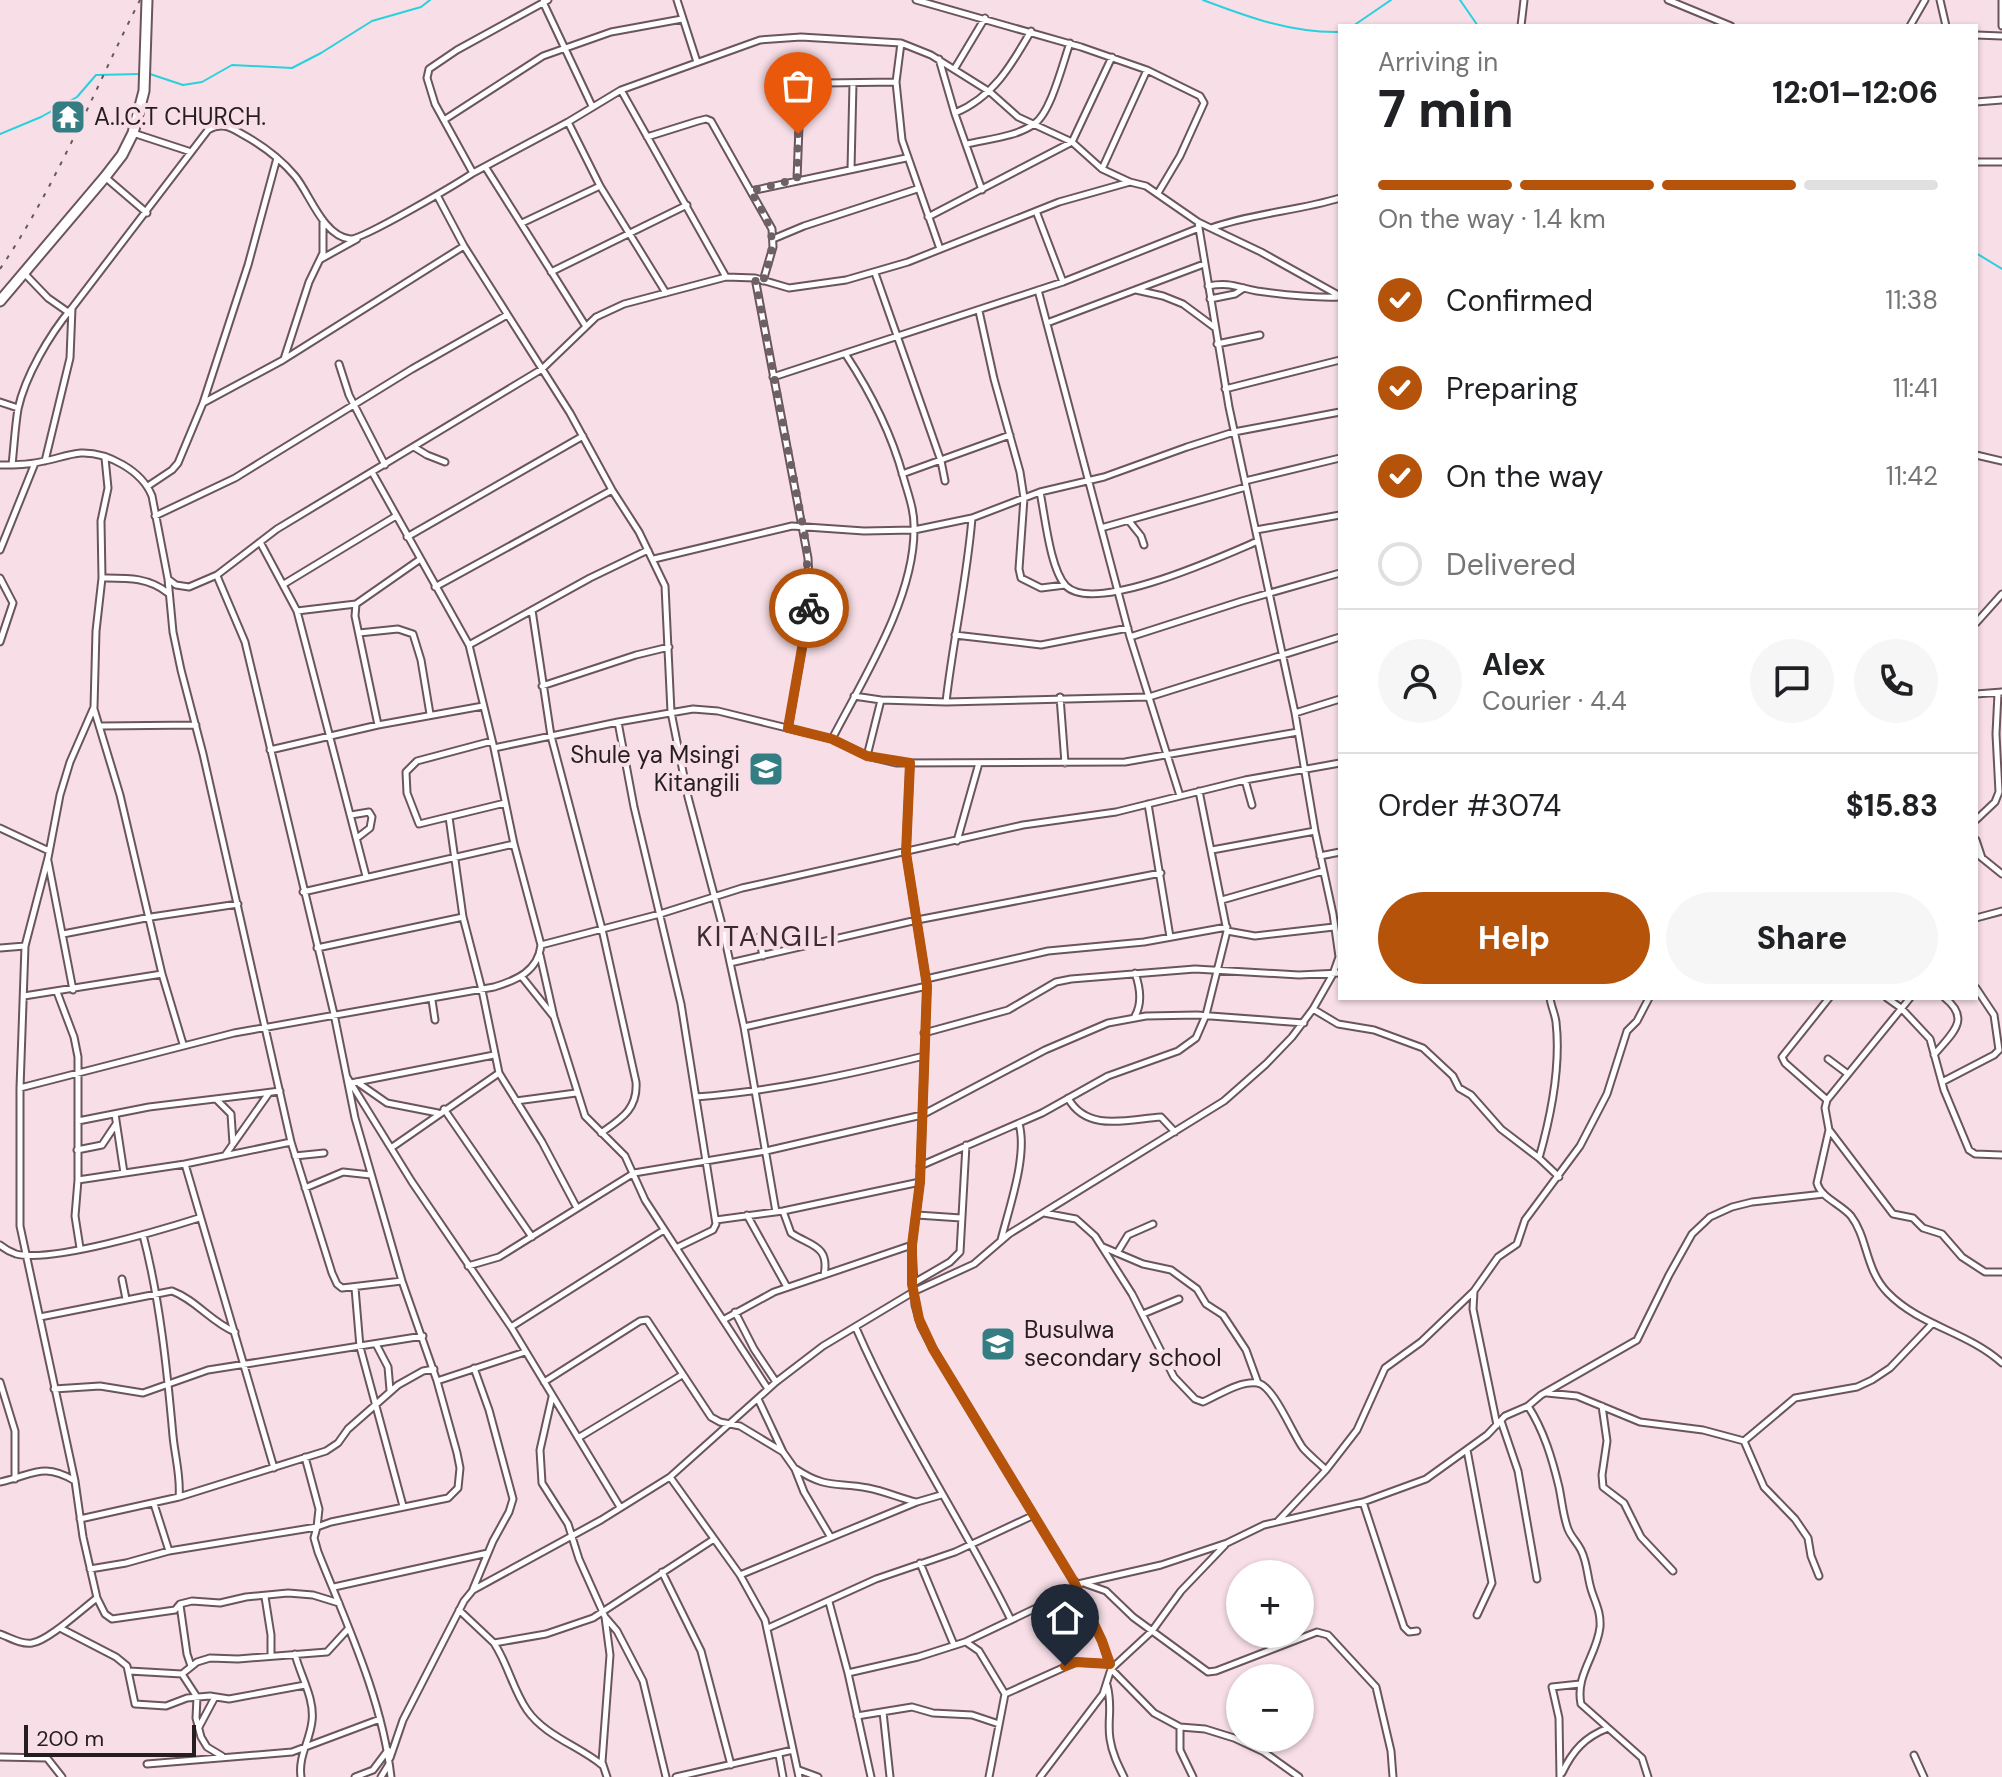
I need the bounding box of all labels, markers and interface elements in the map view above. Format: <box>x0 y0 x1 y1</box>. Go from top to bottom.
text: Arriving in <box>1378 45 1498 79</box>
pin <box>764 52 832 134</box>
icon: bag <box>776 64 820 108</box>
text: 12:01–12:06 <box>1772 73 1938 112</box>
text: 7 min <box>1378 75 1514 143</box>
temple icon: A.I.C.T CHURCH. <box>49 98 87 136</box>
place label: A.I.C.T CHURCH. <box>94 101 266 132</box>
text: On the way · 1.4 km <box>1378 202 1606 236</box>
icon: check <box>1378 278 1422 322</box>
text: Confirmed <box>1446 281 1593 320</box>
text: 11:38 <box>1885 283 1938 317</box>
icon: check <box>1378 366 1422 410</box>
text: Preparing <box>1446 369 1578 408</box>
text: 11:41 <box>1893 371 1938 405</box>
icon: check <box>1378 454 1422 498</box>
text: On the way <box>1446 457 1603 496</box>
text: 11:42 <box>1886 459 1938 493</box>
text: Delivered <box>1446 545 1576 584</box>
courier <box>769 568 849 648</box>
icon: bike <box>787 586 831 630</box>
button: person <box>1378 639 1462 723</box>
button: chat <box>1750 639 1834 723</box>
button: phone <box>1854 639 1938 723</box>
text: Alex <box>1482 645 1545 684</box>
text: Courier · 4.4 <box>1482 684 1627 718</box>
place label: Shule ya Msingi Kitangili <box>570 739 740 798</box>
school or university icon: Shule ya Msingi Kitangili <box>747 750 785 788</box>
text: Order #3074 <box>1378 786 1561 825</box>
text: $15.83 <box>1846 786 1938 825</box>
button: Help <box>1378 892 1650 984</box>
button: Share <box>1666 892 1938 984</box>
district label: KITANGILI <box>696 918 838 955</box>
place label: Busulwa secondary school <box>1024 1314 1222 1373</box>
school or university icon: Busulwa secondary school <box>979 1325 1017 1363</box>
map controls <box>1226 1560 1314 1752</box>
button: + <box>1226 1560 1314 1648</box>
pin <box>1031 1584 1099 1666</box>
icon: home <box>1043 1596 1087 1640</box>
button: − <box>1226 1664 1314 1752</box>
scale bar <box>24 1721 196 1757</box>
text: 200 m <box>36 1724 104 1753</box>

